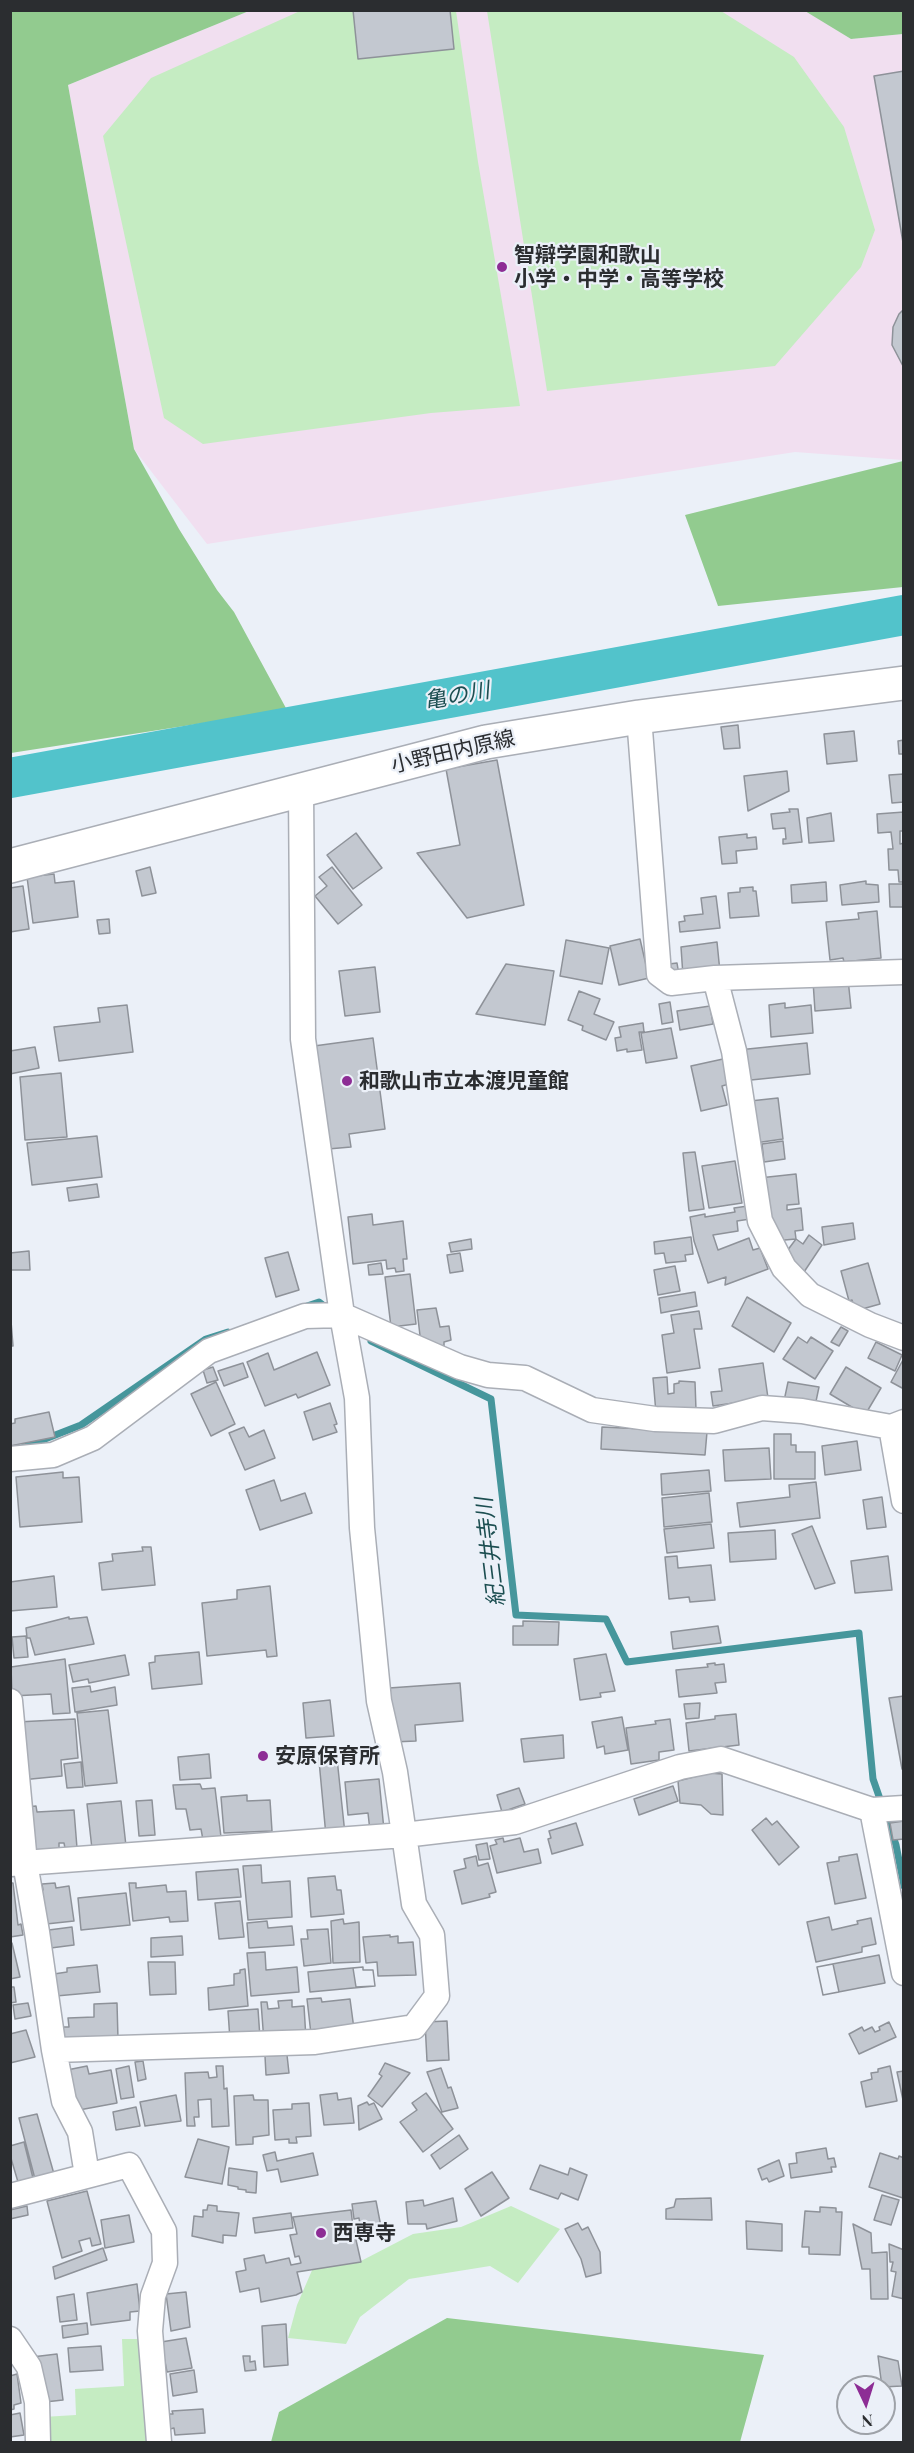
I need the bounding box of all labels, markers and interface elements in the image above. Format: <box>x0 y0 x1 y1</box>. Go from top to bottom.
place label: 智辯学園和歌山 小学・中学・高等学校 <box>514 242 724 292</box>
marker: 智辯学園和歌山 小学・中学・高等学校 <box>495 260 509 274</box>
water label: 亀の川 <box>422 677 492 715</box>
street label: 小野田内原線 <box>389 726 517 778</box>
place label: 和歌山市立本渡児童館 <box>359 1068 569 1094</box>
marker: 和歌山市立本渡児童館 <box>340 1074 354 1088</box>
water label: 紀三井寺川 <box>471 1496 511 1608</box>
place label: 安原保育所 <box>275 1743 380 1769</box>
marker: 安原保育所 <box>256 1749 270 1763</box>
place label: 西専寺 <box>333 2220 396 2246</box>
marker: 西専寺 <box>314 2226 328 2240</box>
north arrow <box>836 2375 896 2435</box>
text: N <box>861 2411 874 2432</box>

